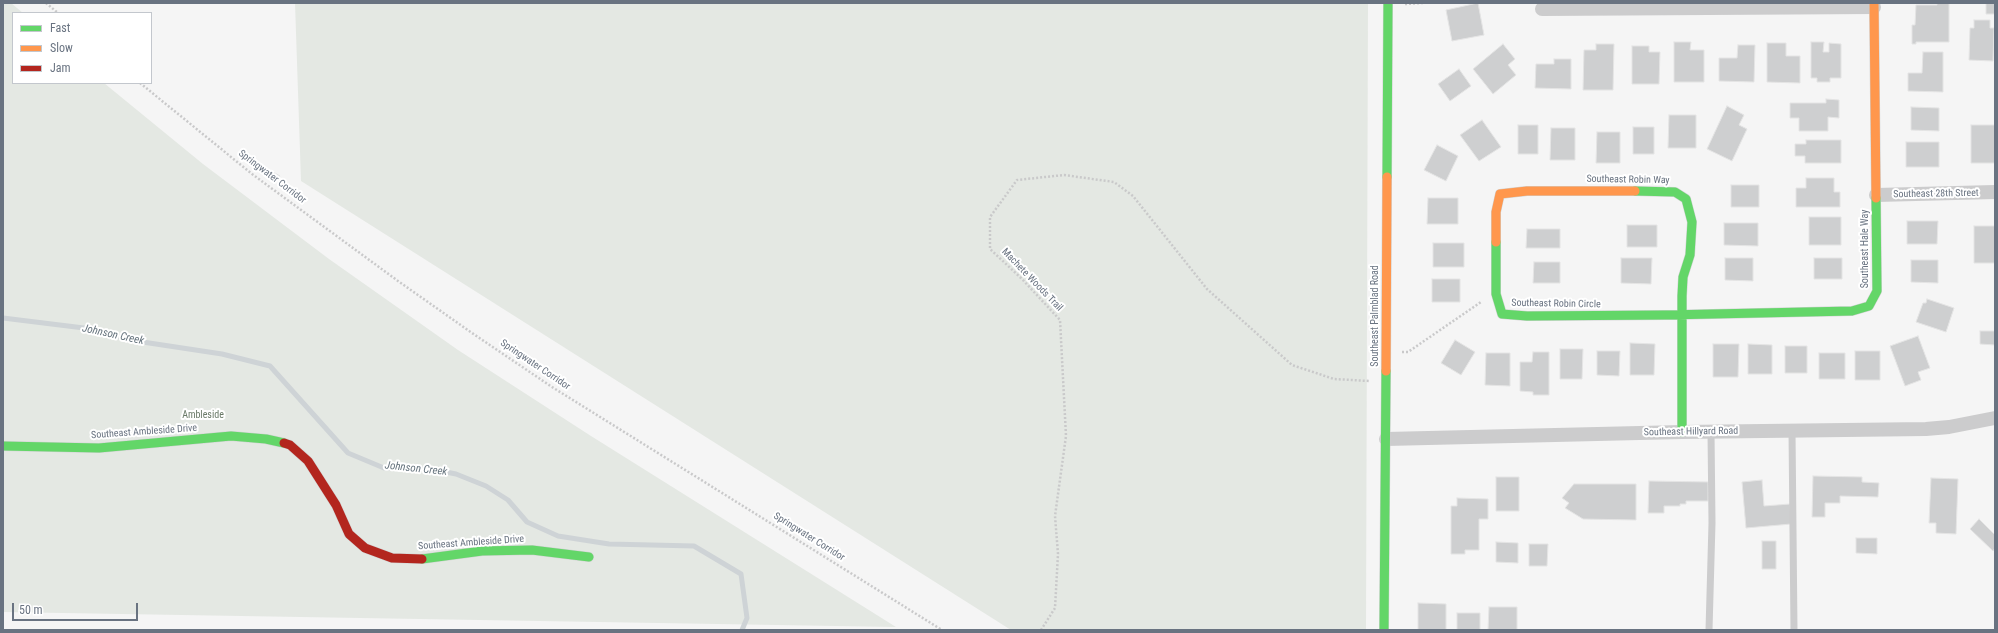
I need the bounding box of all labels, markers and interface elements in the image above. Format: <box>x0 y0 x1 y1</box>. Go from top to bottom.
legend <box>12 12 152 84</box>
text: Fast <box>50 21 70 35</box>
text: Slow <box>50 41 73 55</box>
text: Jam <box>50 61 71 75</box>
street label: Springwater Corridor <box>236 148 308 206</box>
street label: Southeast Robin Way <box>1586 173 1670 187</box>
street label: Southeast 28th Street <box>1893 187 1979 201</box>
street label: Southeast Hale Way <box>1859 210 1871 288</box>
street label: Machete Woods Trail <box>999 246 1065 314</box>
street label: Southeast Palmblad Road <box>1369 265 1381 367</box>
street label: Southeast Robin Circle <box>1511 297 1601 311</box>
water label: Johnson Creek <box>81 322 145 348</box>
street label: Springwater Corridor <box>498 337 572 393</box>
park label: Ambleside <box>182 409 224 421</box>
street label: Southeast Ambleside Drive <box>91 422 197 442</box>
street label: Southeast Hillyard Road <box>1644 425 1738 439</box>
water label: Johnson Creek <box>384 459 448 479</box>
street label: Springwater Corridor <box>771 510 847 564</box>
street label: Southeast Ambleside Drive <box>418 533 524 553</box>
scale bar <box>14 595 140 621</box>
text: 50 m <box>19 603 43 617</box>

